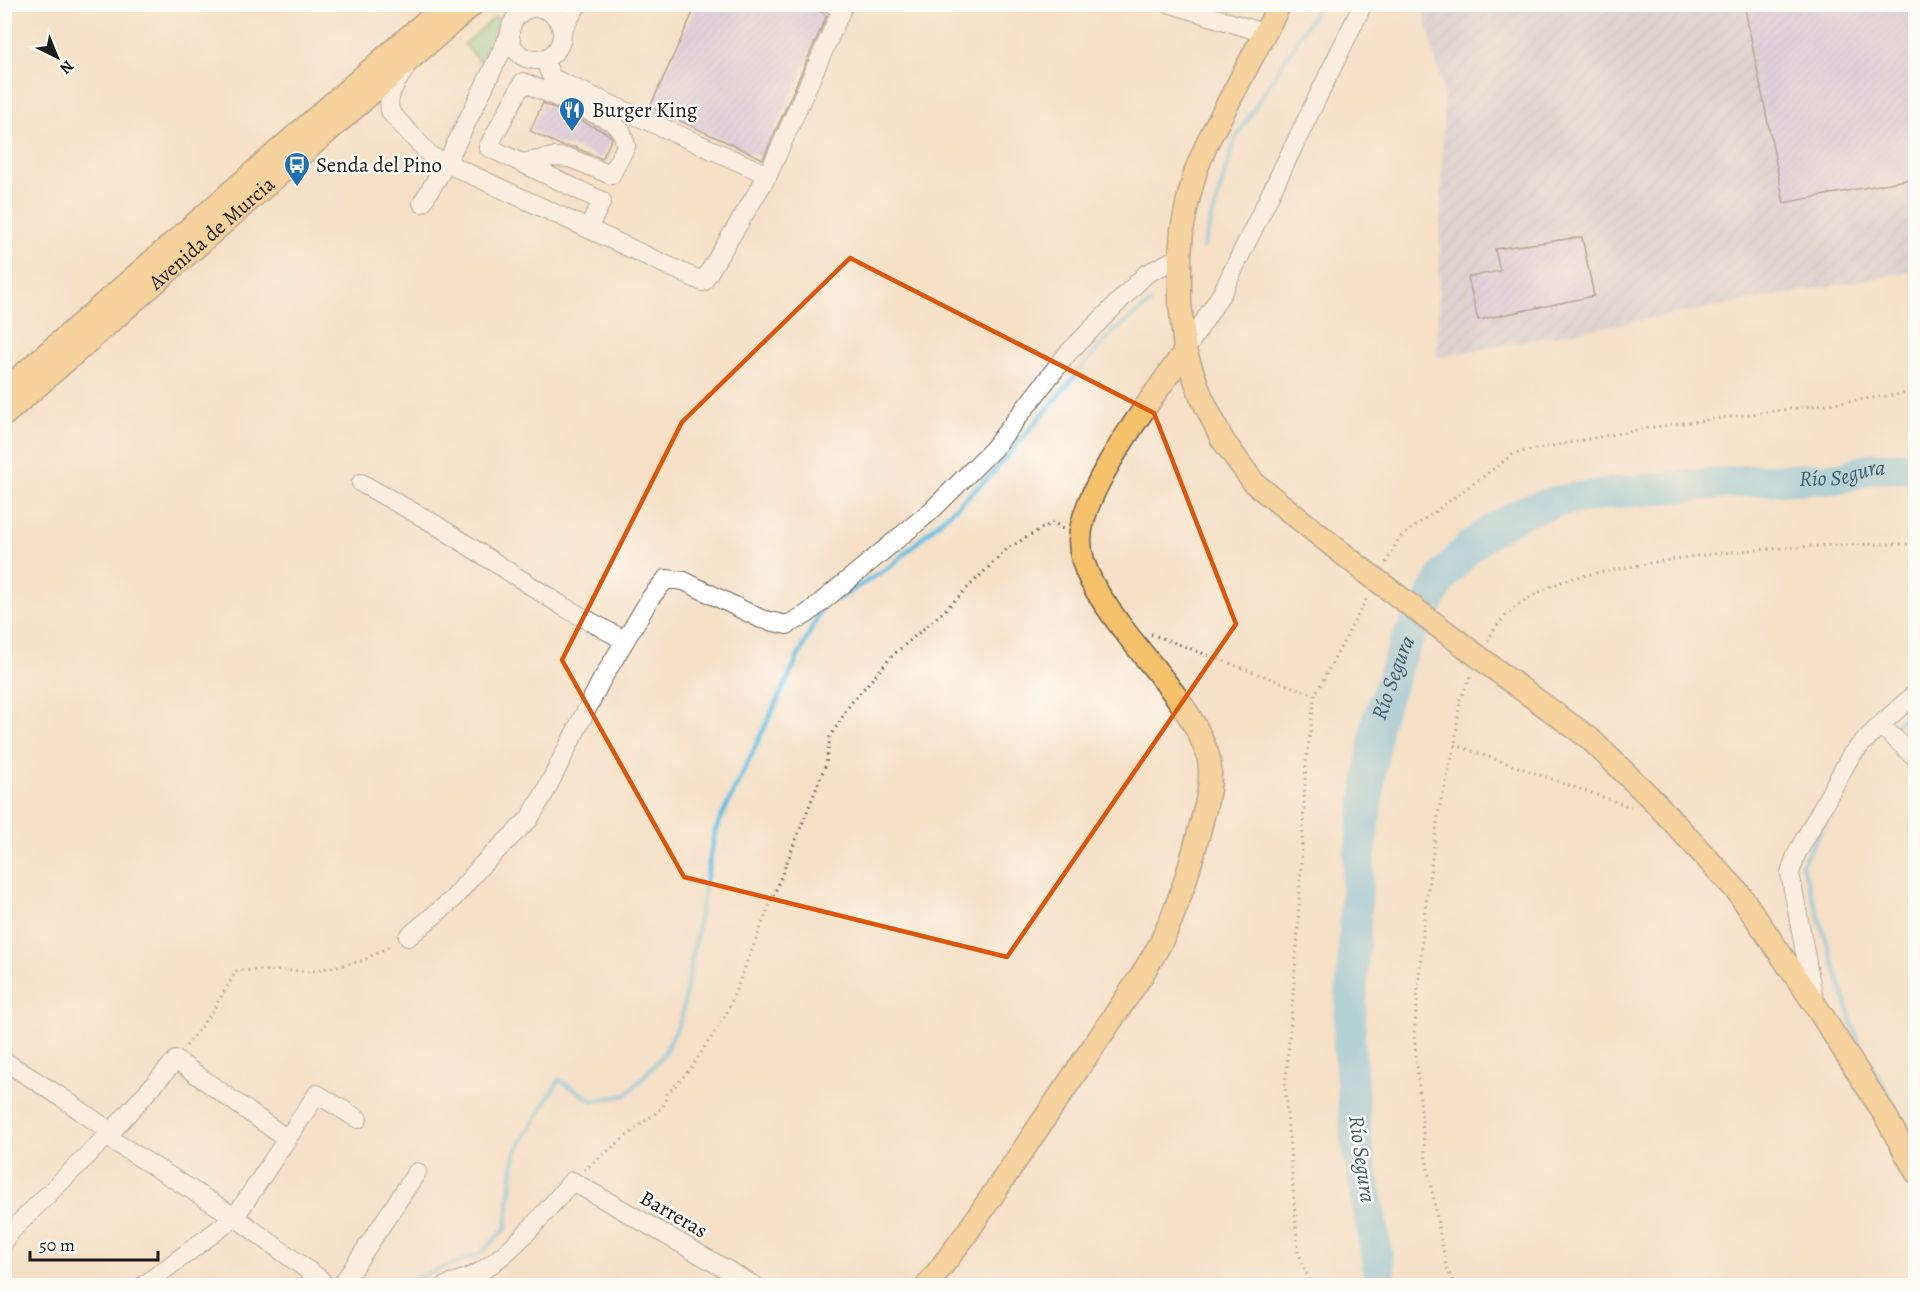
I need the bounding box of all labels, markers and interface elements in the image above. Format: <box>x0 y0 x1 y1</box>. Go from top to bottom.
north arrow <box>27 27 87 87</box>
text: N <box>55 55 78 79</box>
restaurant icon: Burger King <box>557 95 587 133</box>
place label: Burger King <box>592 96 698 124</box>
bus stop icon: Senda del Pino <box>282 150 312 188</box>
place label: Senda del Pino <box>316 151 442 179</box>
street label: Avenida de Murcia <box>142 170 281 297</box>
water label: Río Segura <box>1799 452 1886 494</box>
water label: Río Segura <box>1364 630 1422 724</box>
water label: Río Segura <box>1341 1114 1383 1204</box>
street label: Barreras <box>635 1183 713 1245</box>
scale bar <box>30 1224 158 1262</box>
text: 50 m <box>39 1233 75 1257</box>

